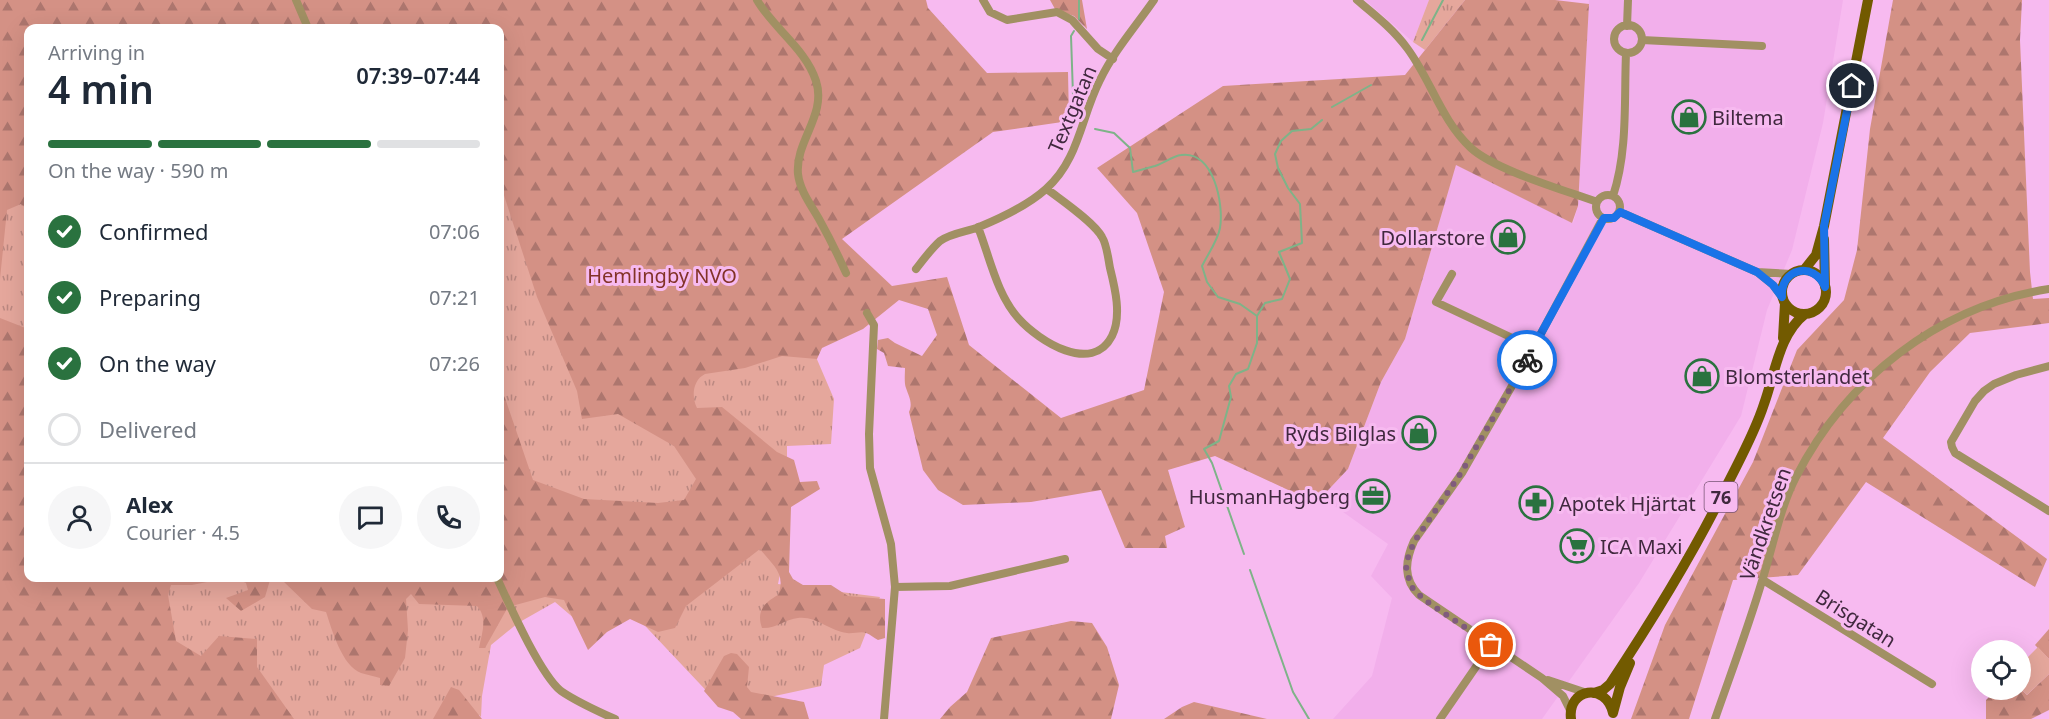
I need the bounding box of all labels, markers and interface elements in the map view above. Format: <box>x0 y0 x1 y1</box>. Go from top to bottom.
text: Arriving in <box>48 39 145 66</box>
text: 07:39–07:44 <box>356 60 480 90</box>
pin <box>1826 60 1877 111</box>
street label: Textgatan <box>1041 61 1103 157</box>
text: 4 min <box>48 62 154 115</box>
icon: home <box>1835 69 1868 102</box>
shop icon: Biltema <box>1671 99 1707 135</box>
place label: Biltema <box>1712 104 1784 131</box>
text: On the way · 590 m <box>48 157 228 184</box>
icon: check <box>48 215 81 248</box>
text: Confirmed <box>99 216 209 246</box>
text: 07:06 <box>429 218 480 245</box>
shop icon: Dollarstore <box>1490 219 1526 255</box>
place label: Dollarstore <box>1380 224 1485 251</box>
park label: Hemlingby NVO <box>587 262 737 289</box>
icon: check <box>48 281 81 314</box>
text: Preparing <box>99 282 201 312</box>
text: 07:21 <box>429 284 480 311</box>
courier <box>1497 330 1557 390</box>
icon: bike <box>1511 344 1544 377</box>
icon: check <box>48 347 81 380</box>
text: On the way <box>99 348 216 378</box>
text: 07:26 <box>429 350 480 377</box>
shop icon: Blomsterlandet <box>1684 358 1720 394</box>
place label: Blomsterlandet <box>1725 363 1870 390</box>
text: Delivered <box>99 414 197 444</box>
shop icon: Ryds Bilglas <box>1401 415 1437 451</box>
place label: Ryds Bilglas <box>1285 420 1396 447</box>
street label: Vändkretsen <box>1733 464 1797 584</box>
office icon: HusmanHagberg <box>1355 478 1391 514</box>
road number: 76 <box>1704 482 1738 512</box>
place label: HusmanHagberg <box>1189 483 1350 510</box>
pharmacy icon: Apotek Hjärtat <box>1518 485 1554 521</box>
button: person <box>48 486 111 549</box>
button: chat <box>339 486 402 549</box>
button: phone <box>417 486 480 549</box>
text: Alex <box>126 489 173 519</box>
place label: Apotek Hjärtat <box>1559 490 1696 517</box>
text: Courier · 4.5 <box>126 519 240 546</box>
supermarket icon: ICA Maxi <box>1559 528 1595 564</box>
place label: ICA Maxi <box>1600 533 1683 560</box>
street label: Brisgatan <box>1811 583 1901 653</box>
pin <box>1465 619 1516 670</box>
icon: bag <box>1474 628 1507 661</box>
map controls <box>1971 640 2031 700</box>
button: locate <box>1971 640 2031 700</box>

